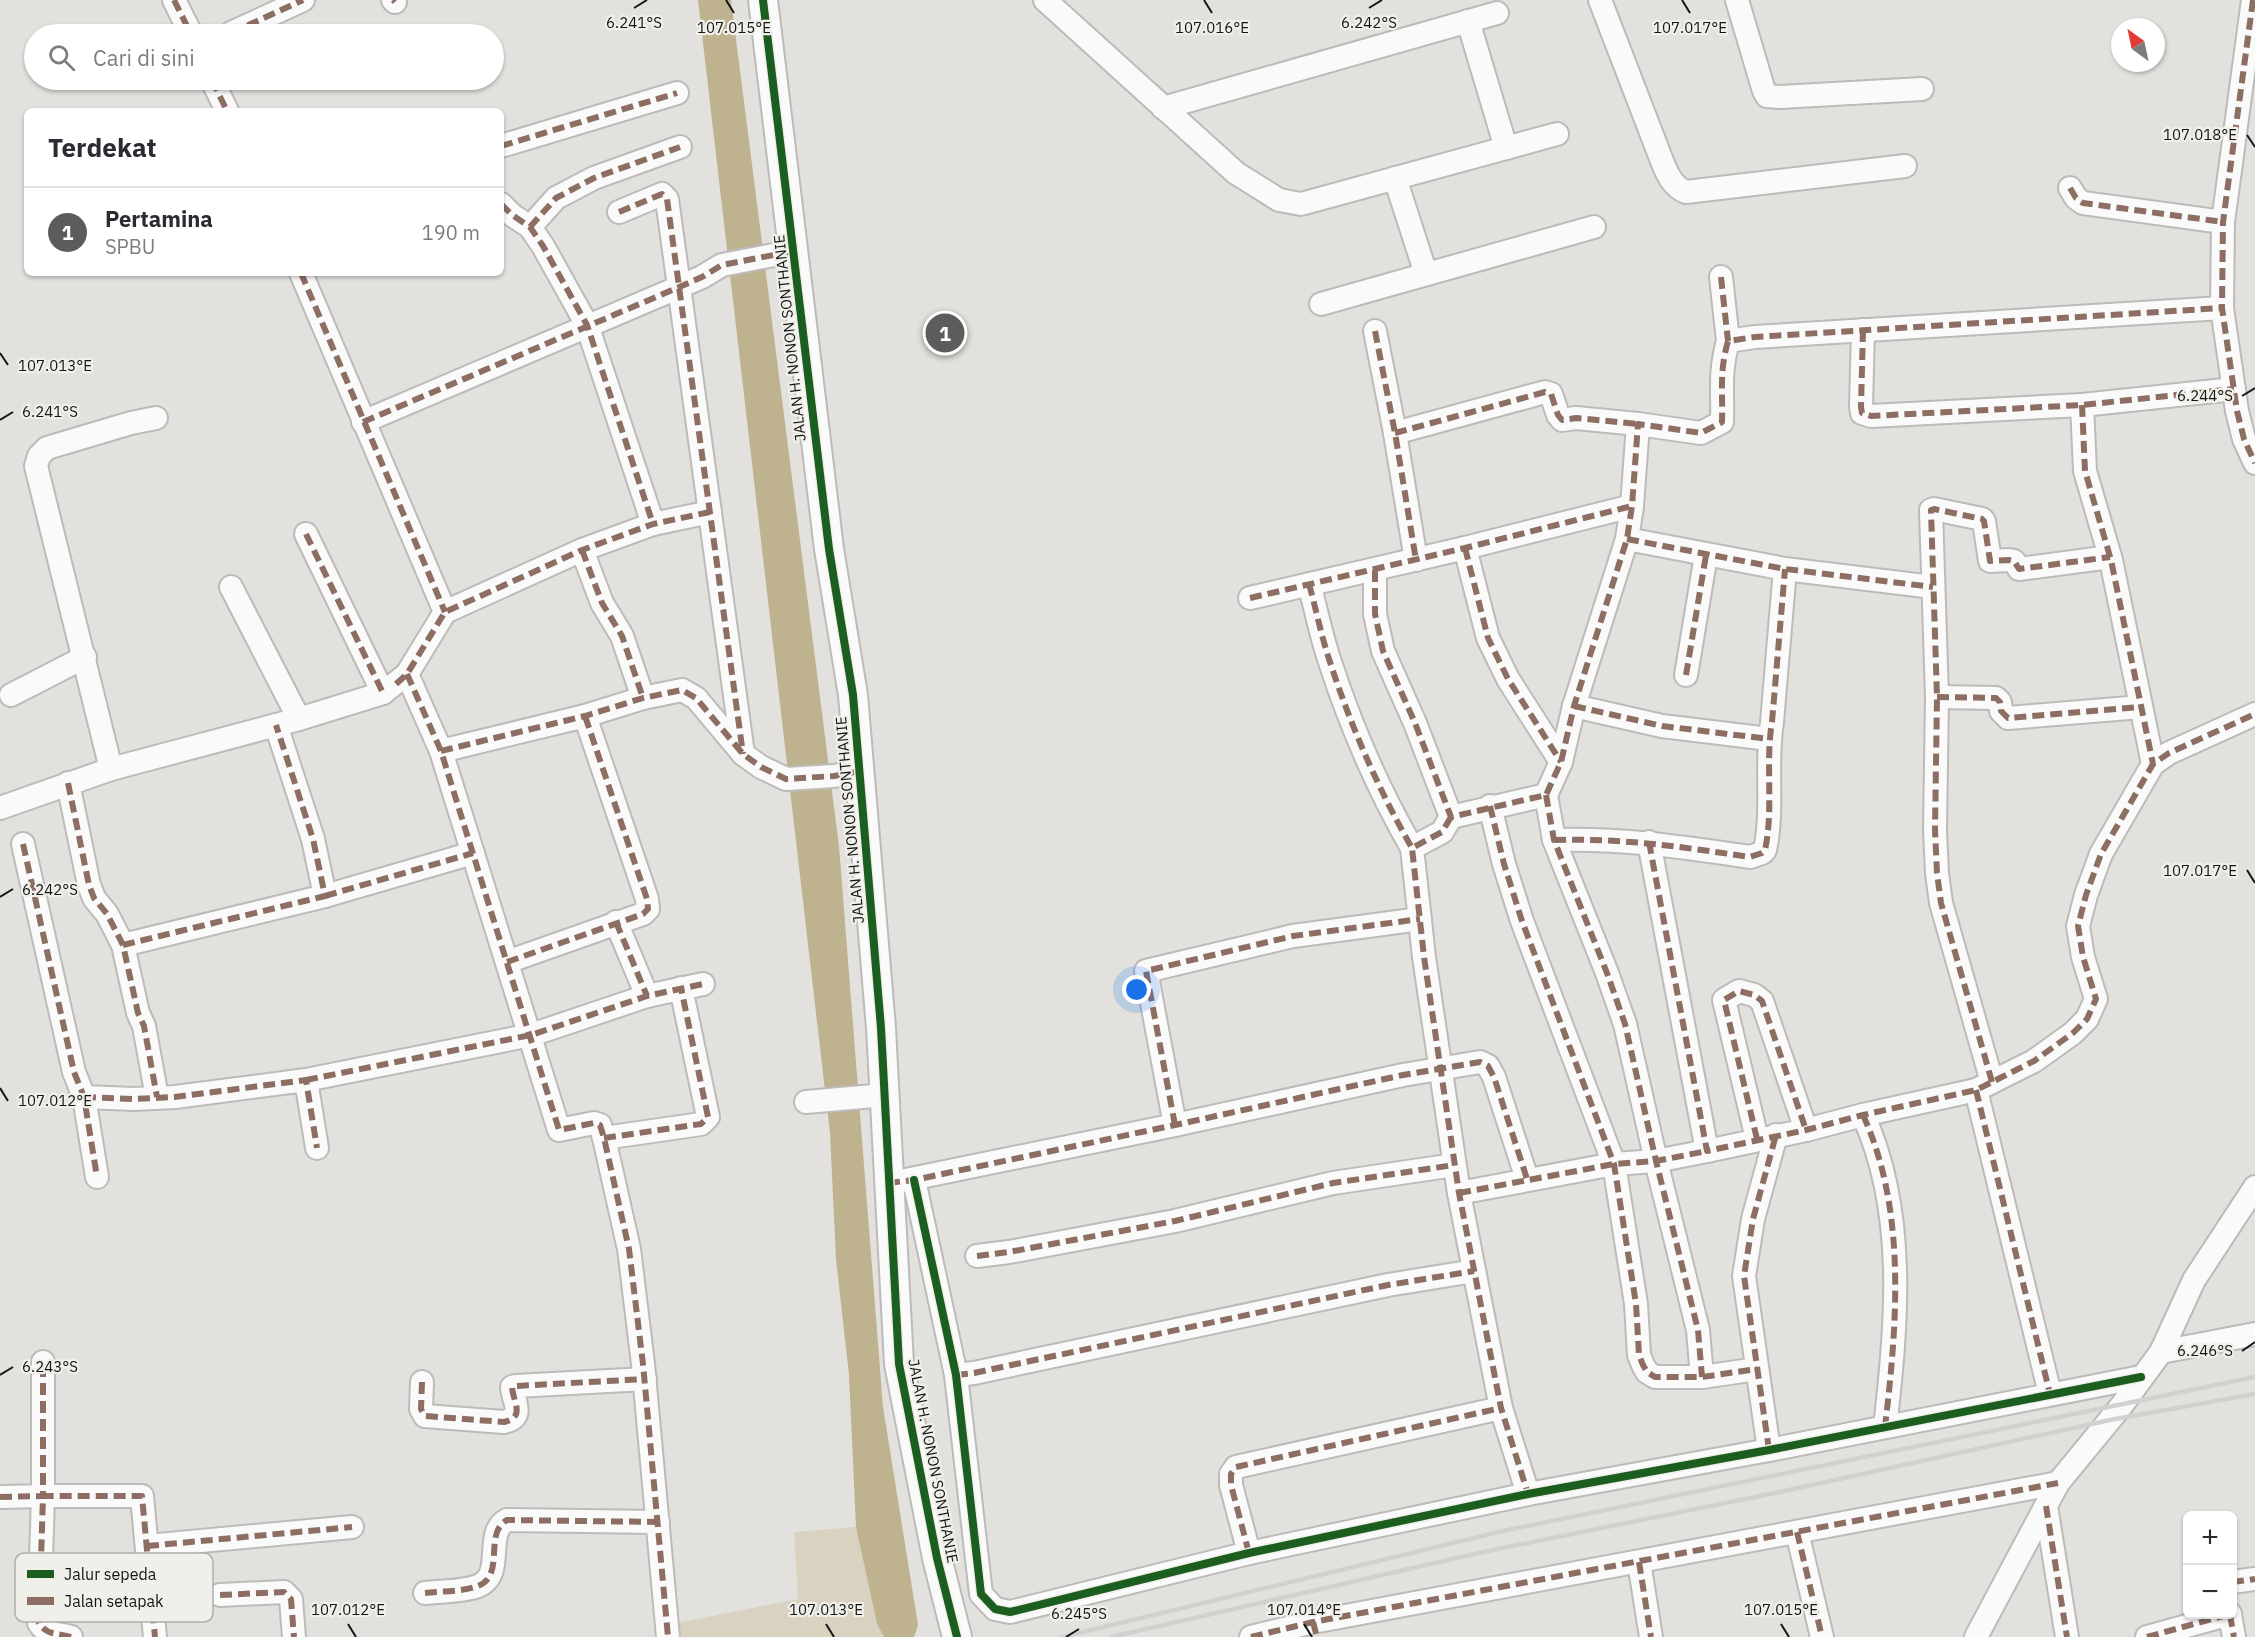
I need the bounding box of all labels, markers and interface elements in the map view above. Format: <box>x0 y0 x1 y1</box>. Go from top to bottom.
text: 6.241°S <box>606 13 662 32</box>
text: 6.242°S <box>1341 13 1397 32</box>
text: 107.015°E <box>697 18 771 37</box>
text: 107.016°E <box>1175 18 1249 37</box>
text: 107.017°E <box>1653 18 1727 37</box>
north arrow <box>2111 18 2165 72</box>
search box <box>24 24 504 90</box>
icon: search <box>45 41 78 74</box>
text: Cari di sini <box>93 43 195 72</box>
text: 107.018°E <box>2163 125 2237 144</box>
text: Terdekat <box>48 130 157 164</box>
text: Pertamina <box>105 204 213 233</box>
text: 1 <box>62 219 74 246</box>
text: 190 m <box>422 219 480 246</box>
text: SPBU <box>105 233 155 260</box>
street label: JALAN H. NONON SONTHANIE <box>769 234 810 442</box>
pin: 1 <box>926 310 964 356</box>
text: 107.013°E <box>18 356 92 375</box>
text: 6.244°S <box>2177 386 2233 405</box>
text: 6.241°S <box>22 402 78 421</box>
street label: JALAN H. NONON SONTHANIE <box>831 716 868 924</box>
text: 107.017°E <box>2163 861 2237 880</box>
text: 6.242°S <box>22 880 78 899</box>
your location <box>1122 975 1151 1004</box>
text: 107.012°E <box>18 1091 92 1110</box>
text: 6.246°S <box>2177 1341 2233 1360</box>
text: 6.243°S <box>22 1357 78 1376</box>
street label: JALAN H. NONON SONTHANIE <box>904 1357 963 1565</box>
map controls <box>2183 1511 2237 1619</box>
button: + <box>2183 1511 2237 1565</box>
legend <box>15 1553 213 1622</box>
text: Jalur sepeda <box>64 1564 157 1584</box>
button: − <box>2183 1565 2237 1619</box>
text: Jalan setapak <box>64 1591 164 1611</box>
text: 107.012°E <box>311 1600 385 1619</box>
text: 107.013°E <box>789 1600 863 1619</box>
text: 107.014°E <box>1267 1600 1341 1619</box>
text: 107.015°E <box>1744 1600 1818 1619</box>
text: 6.245°S <box>1051 1604 1107 1623</box>

